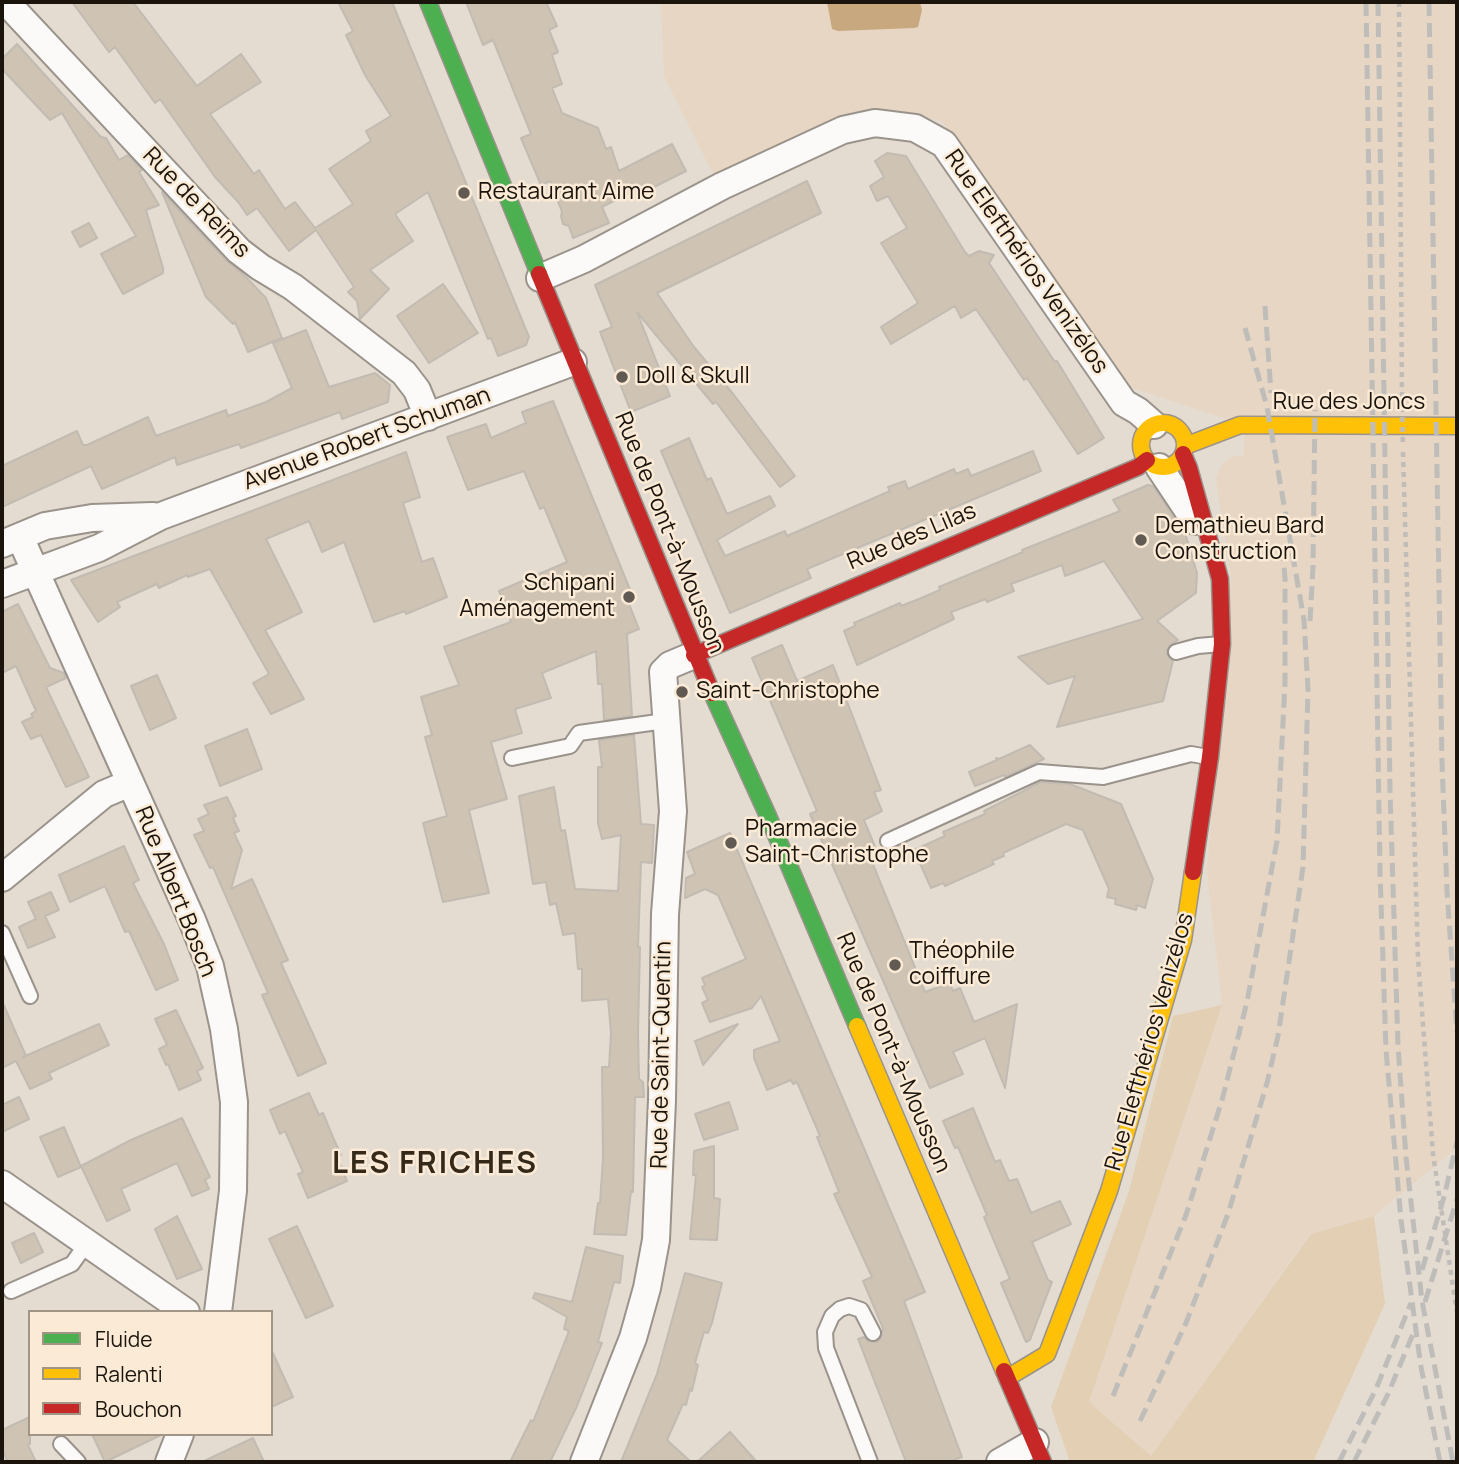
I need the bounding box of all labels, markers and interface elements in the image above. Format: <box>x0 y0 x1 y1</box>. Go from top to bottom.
street label: Rue de Reims <box>136 142 256 264</box>
street label: Rue Elefthérios Venizélos <box>938 145 1114 379</box>
place label: Restaurant Aime <box>478 179 655 207</box>
marker: Restaurant Aime <box>456 185 472 201</box>
place label: Doll & Skull <box>636 363 750 391</box>
marker: Doll & Skull <box>614 369 630 385</box>
street label: Avenue Robert Schuman <box>240 381 494 497</box>
street label: Rue des Joncs <box>1273 389 1425 417</box>
street label: Rue de Pont-à-Mousson <box>608 408 730 658</box>
street label: Rue des Lilas <box>843 497 981 577</box>
place label: Demathieu Bard Construction <box>1155 513 1324 567</box>
marker: Demathieu Bard Construction <box>1133 532 1149 548</box>
place label: Schipani Aménagement <box>459 570 615 624</box>
marker: Schipani Aménagement <box>621 589 637 605</box>
place label: Saint-Christophe <box>696 678 880 706</box>
marker: Saint-Christophe <box>674 684 690 700</box>
street label: Rue Albert Bosch <box>128 803 222 981</box>
place label: Pharmacie Saint-Christophe <box>745 816 929 870</box>
marker: Pharmacie Saint-Christophe <box>723 835 739 851</box>
street label: Rue Elefthérios Venizélos <box>1100 910 1200 1174</box>
street label: Rue de Pont-à-Mousson <box>830 929 956 1177</box>
place label: Théophile coiffure <box>909 938 1015 992</box>
street label: Rue de Saint-Quentin <box>646 941 678 1169</box>
marker: Théophile coiffure <box>887 957 903 973</box>
district label: LES FRICHES <box>333 1147 537 1183</box>
legend <box>28 1310 273 1436</box>
text: Fluide <box>95 1325 153 1353</box>
text: Ralenti <box>95 1360 163 1388</box>
text: Bouchon <box>95 1395 182 1423</box>

